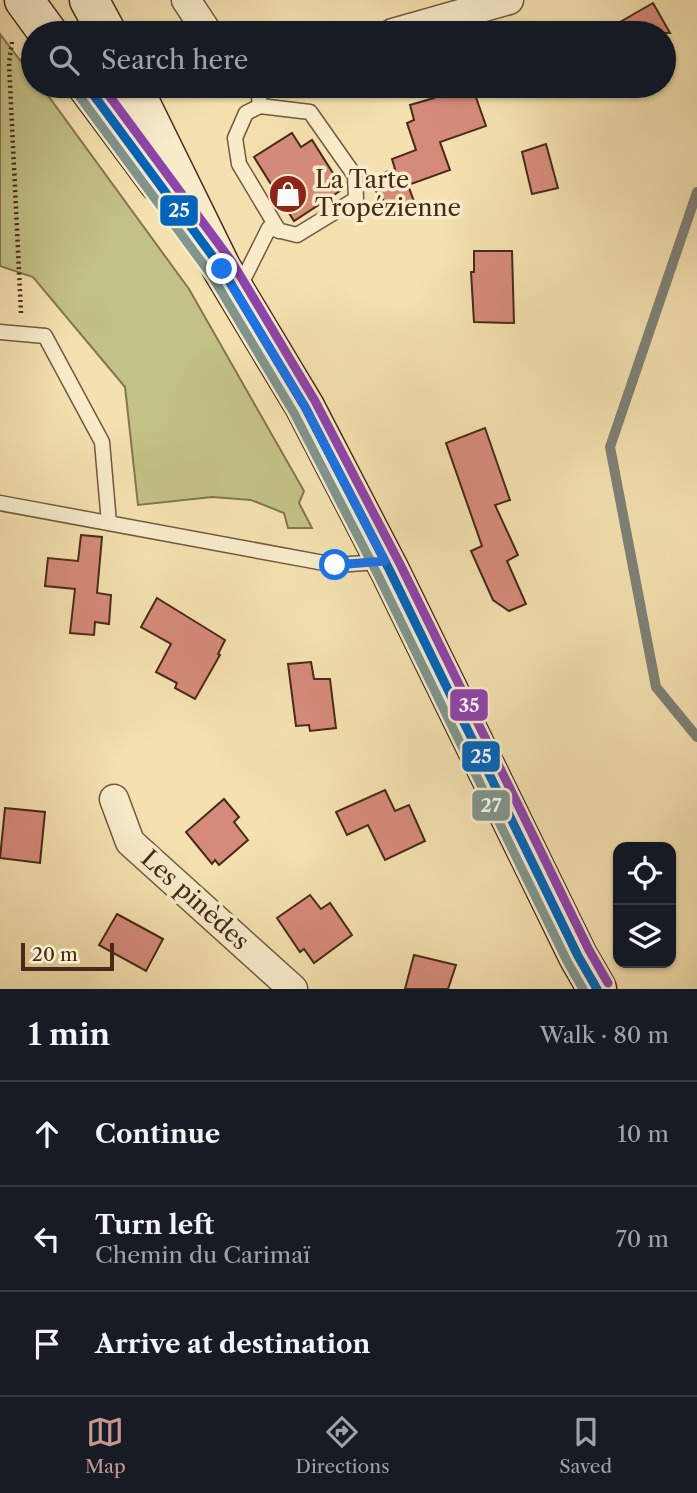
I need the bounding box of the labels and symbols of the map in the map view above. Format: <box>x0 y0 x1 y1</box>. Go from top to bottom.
place label: La Tarte Tropézienne <box>315 165 461 222</box>
shop icon: La Tarte Tropézienne <box>267 173 309 215</box>
line badge: 25 <box>159 194 199 227</box>
text: 25 <box>168 199 190 222</box>
route end <box>206 253 237 284</box>
route start <box>319 549 350 580</box>
line badge: 35 <box>449 688 489 722</box>
text: 35 <box>458 694 480 717</box>
line badge: 25 <box>461 740 501 773</box>
text: 25 <box>470 745 492 768</box>
line badge: 27 <box>471 789 511 822</box>
text: 27 <box>480 794 502 817</box>
street label: Les pinèdes <box>135 844 255 956</box>
scale bar <box>21 940 114 972</box>

